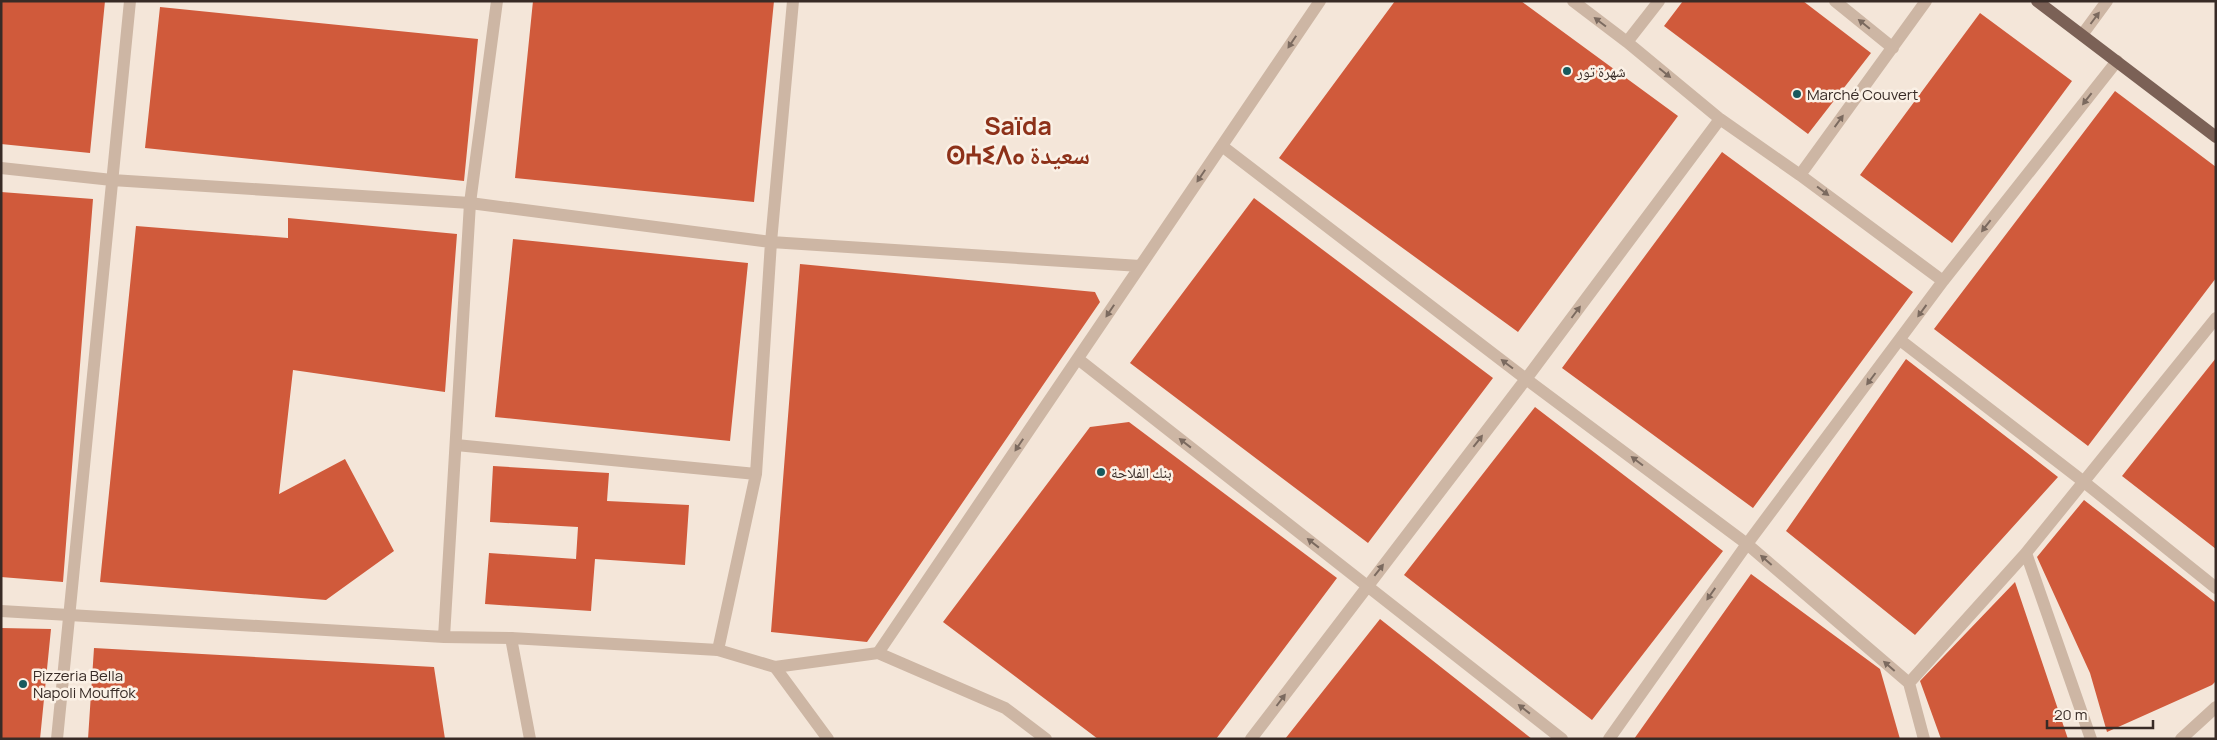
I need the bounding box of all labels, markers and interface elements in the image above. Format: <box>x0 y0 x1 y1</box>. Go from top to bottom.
one-way arrow <box>2089 12 2100 25</box>
one-way arrow <box>1594 16 1607 27</box>
one-way arrow <box>1858 19 1871 30</box>
one-way arrow <box>1288 35 1297 48</box>
place label: شهرة تور <box>1576 61 1626 82</box>
marker: شهرة تور <box>1561 65 1573 77</box>
one-way arrow <box>1658 67 1670 79</box>
place label: Marché Couvert <box>1807 84 1918 105</box>
marker: Marché Couvert <box>1791 88 1803 100</box>
one-way arrow <box>2081 92 2092 105</box>
district label: Saïda ⵙⵄⵉⴷⴰ سعيدة <box>946 108 1090 172</box>
one-way arrow <box>1834 114 1844 128</box>
one-way arrow <box>1196 169 1206 183</box>
one-way arrow <box>1816 186 1829 197</box>
one-way arrow <box>1981 220 1991 233</box>
one-way arrow <box>1105 304 1115 317</box>
one-way arrow <box>1917 304 1927 318</box>
one-way arrow <box>1571 305 1581 319</box>
one-way arrow <box>1500 359 1514 369</box>
one-way arrow <box>1866 372 1876 386</box>
one-way arrow <box>1472 435 1483 448</box>
one-way arrow <box>1014 438 1024 452</box>
one-way arrow <box>1179 438 1192 449</box>
one-way arrow <box>1631 456 1644 467</box>
place label: بنك الفلاحة <box>1111 462 1172 483</box>
marker: بنك الفلاحة <box>1095 466 1107 478</box>
one-way arrow <box>1307 538 1320 549</box>
one-way arrow <box>1760 554 1772 566</box>
one-way arrow <box>1373 564 1384 577</box>
one-way arrow <box>1706 587 1716 601</box>
one-way arrow <box>1883 660 1895 672</box>
place label: Pizzeria Bella Napoli Mouffok <box>33 665 136 703</box>
marker: Pizzeria Bella Napoli Mouffok <box>17 678 29 690</box>
one-way arrow <box>1275 694 1286 707</box>
scale bar <box>2047 698 2153 730</box>
one-way arrow <box>1517 703 1530 714</box>
text: 20 m <box>2054 704 2087 725</box>

